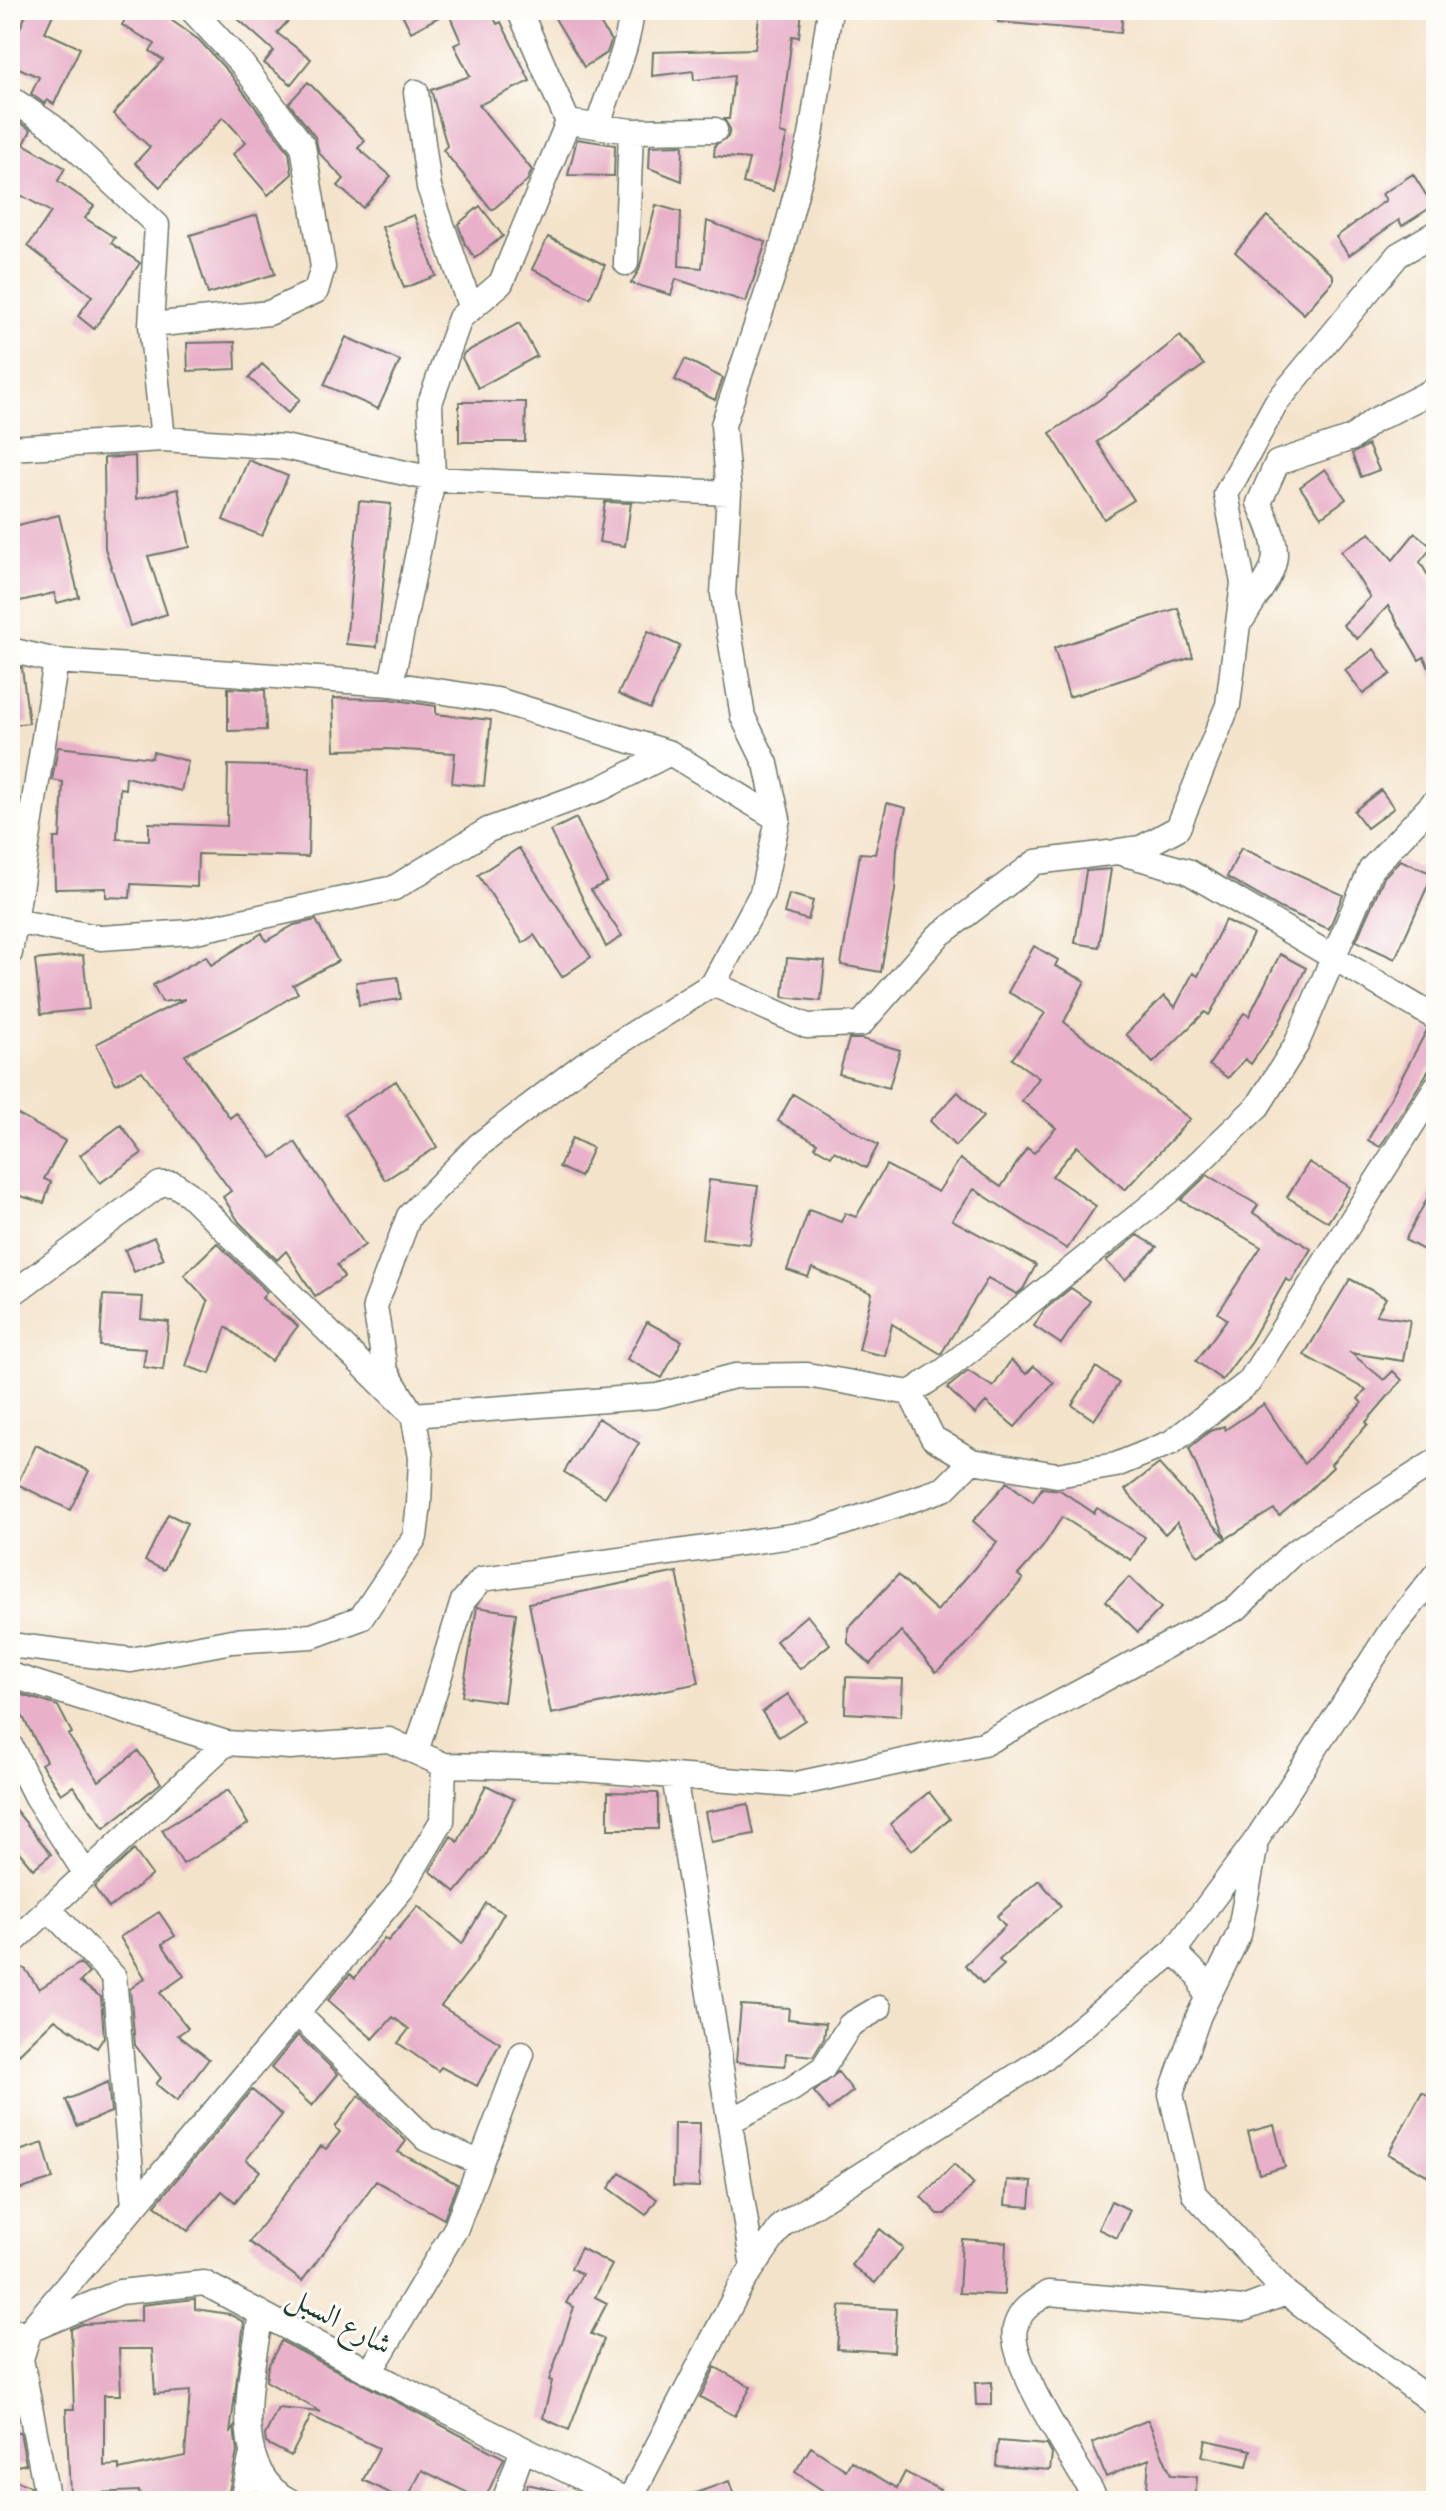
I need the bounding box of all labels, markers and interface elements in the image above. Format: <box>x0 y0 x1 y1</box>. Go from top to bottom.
street label: شارع السبل <box>278 2276 399 2369</box>

